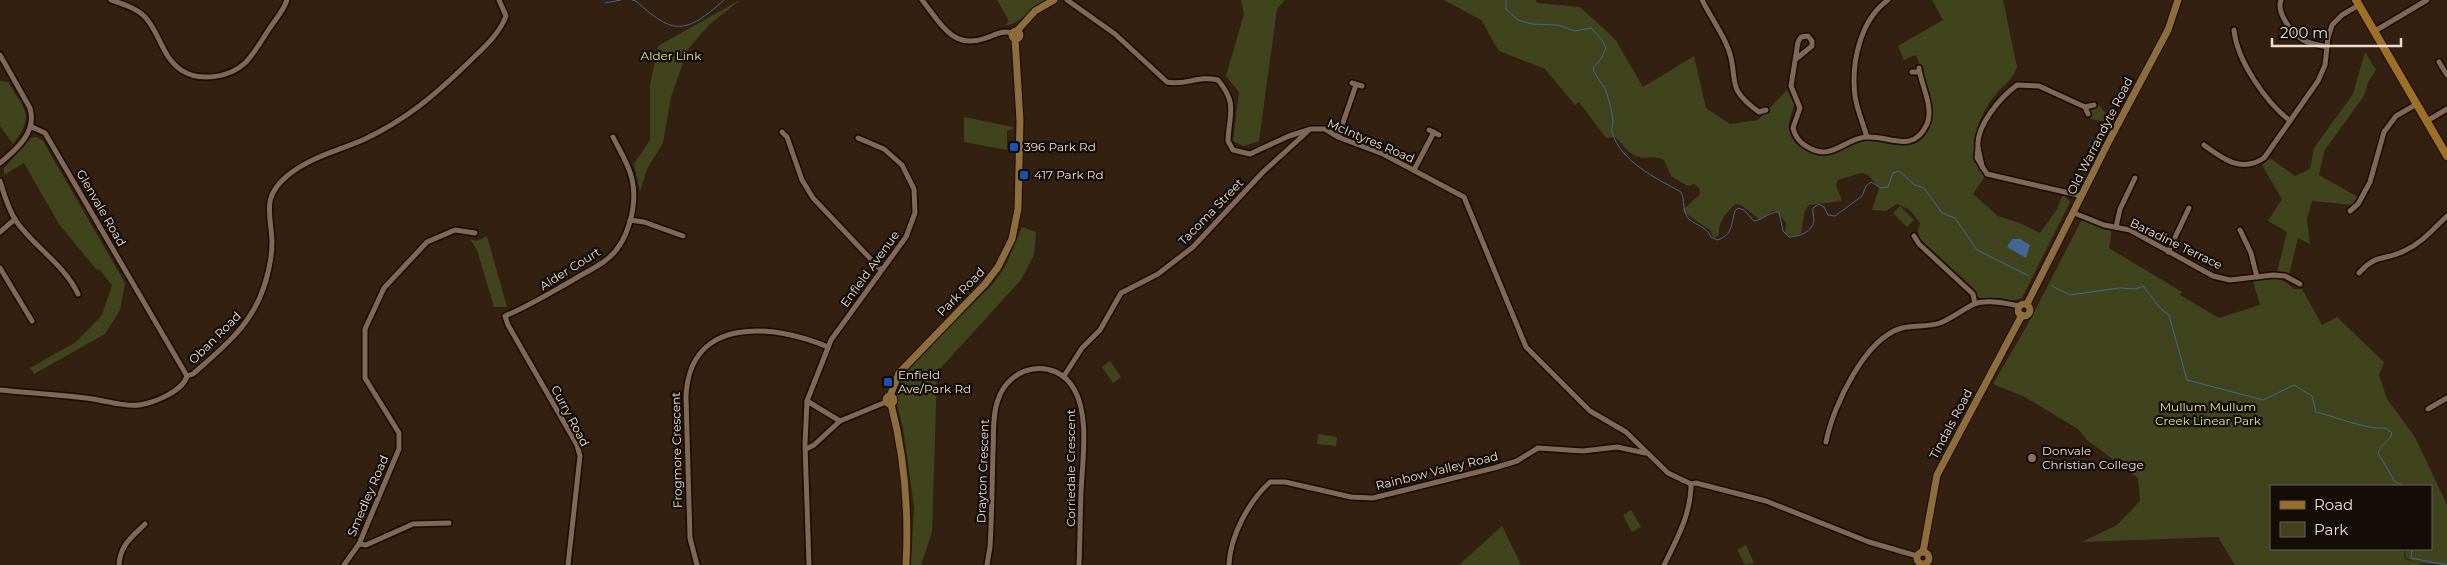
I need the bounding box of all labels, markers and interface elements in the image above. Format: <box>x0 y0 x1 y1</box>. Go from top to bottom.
scale bar <box>2272 15 2401 47</box>
text: 200 m <box>2280 23 2328 42</box>
park label: Alder Link <box>641 48 702 63</box>
street label: Old Warrandyte Road <box>2063 75 2136 197</box>
street label: McIntyres Road <box>1325 115 1417 166</box>
place label: 396 Park Rd <box>1024 139 1096 154</box>
marker: 396 Park Rd <box>1008 141 1020 153</box>
street label: Glenvale Road <box>73 167 129 249</box>
place label: 417 Park Rd <box>1034 167 1104 182</box>
marker: 417 Park Rd <box>1018 169 1030 181</box>
street label: Tacoma Street <box>1175 175 1246 248</box>
street label: Baradine Terrace <box>2128 215 2225 272</box>
street label: Enfield Avenue <box>837 228 902 310</box>
street label: Alder Court <box>537 244 603 293</box>
street label: Park Road <box>934 264 988 319</box>
street label: Oban Road <box>185 308 244 367</box>
place label: Enfield Ave/Park Rd <box>898 367 971 396</box>
marker: Enfield Ave/Park Rd <box>882 376 894 388</box>
street label: Curry Road <box>548 383 593 449</box>
street label: Tindals Road <box>1926 386 1975 461</box>
street label: Frogmore Crescent <box>668 392 685 508</box>
park label: Mullum Mullum Creek Linear Park <box>2155 399 2262 428</box>
street label: Corriedale Crescent <box>1063 409 1078 527</box>
street label: Drayton Crescent <box>973 419 992 523</box>
place label: Donvale Christian College <box>2042 443 2144 472</box>
street label: Rainbow Valley Road <box>1374 448 1500 493</box>
marker: Donvale Christian College <box>2026 452 2038 464</box>
street label: Smedley Road <box>344 453 391 539</box>
legend <box>2270 485 2432 550</box>
text: Road <box>2314 495 2353 514</box>
text: Park <box>2314 520 2348 539</box>

